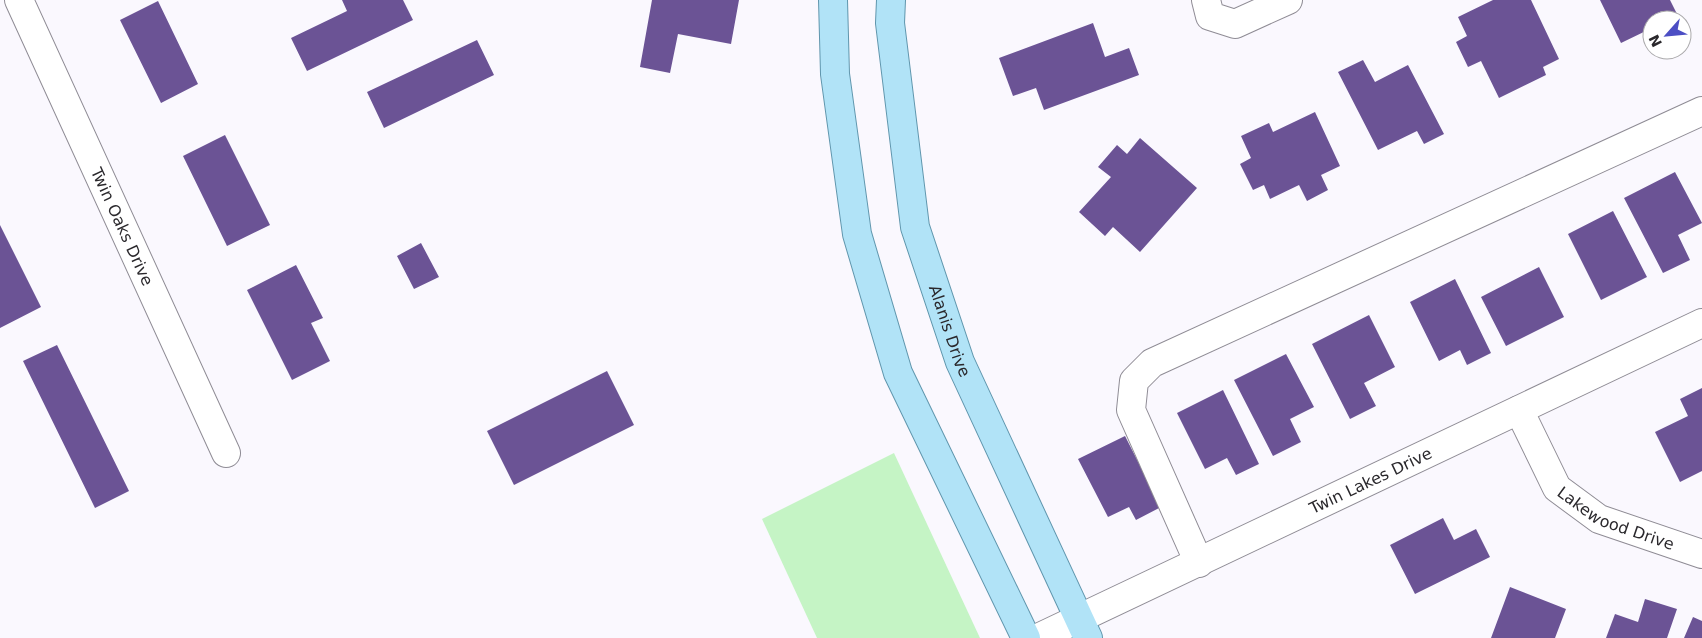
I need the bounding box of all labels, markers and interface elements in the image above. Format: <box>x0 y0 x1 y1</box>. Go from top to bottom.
north arrow <box>1642 10 1692 60</box>
text: N <box>1646 32 1665 50</box>
street label: Twin Oaks Drive <box>87 164 158 288</box>
street label: Alanis Drive <box>925 282 975 380</box>
street label: Twin Lakes Drive <box>1305 443 1435 518</box>
street label: Lakewood Drive <box>1554 482 1677 553</box>

